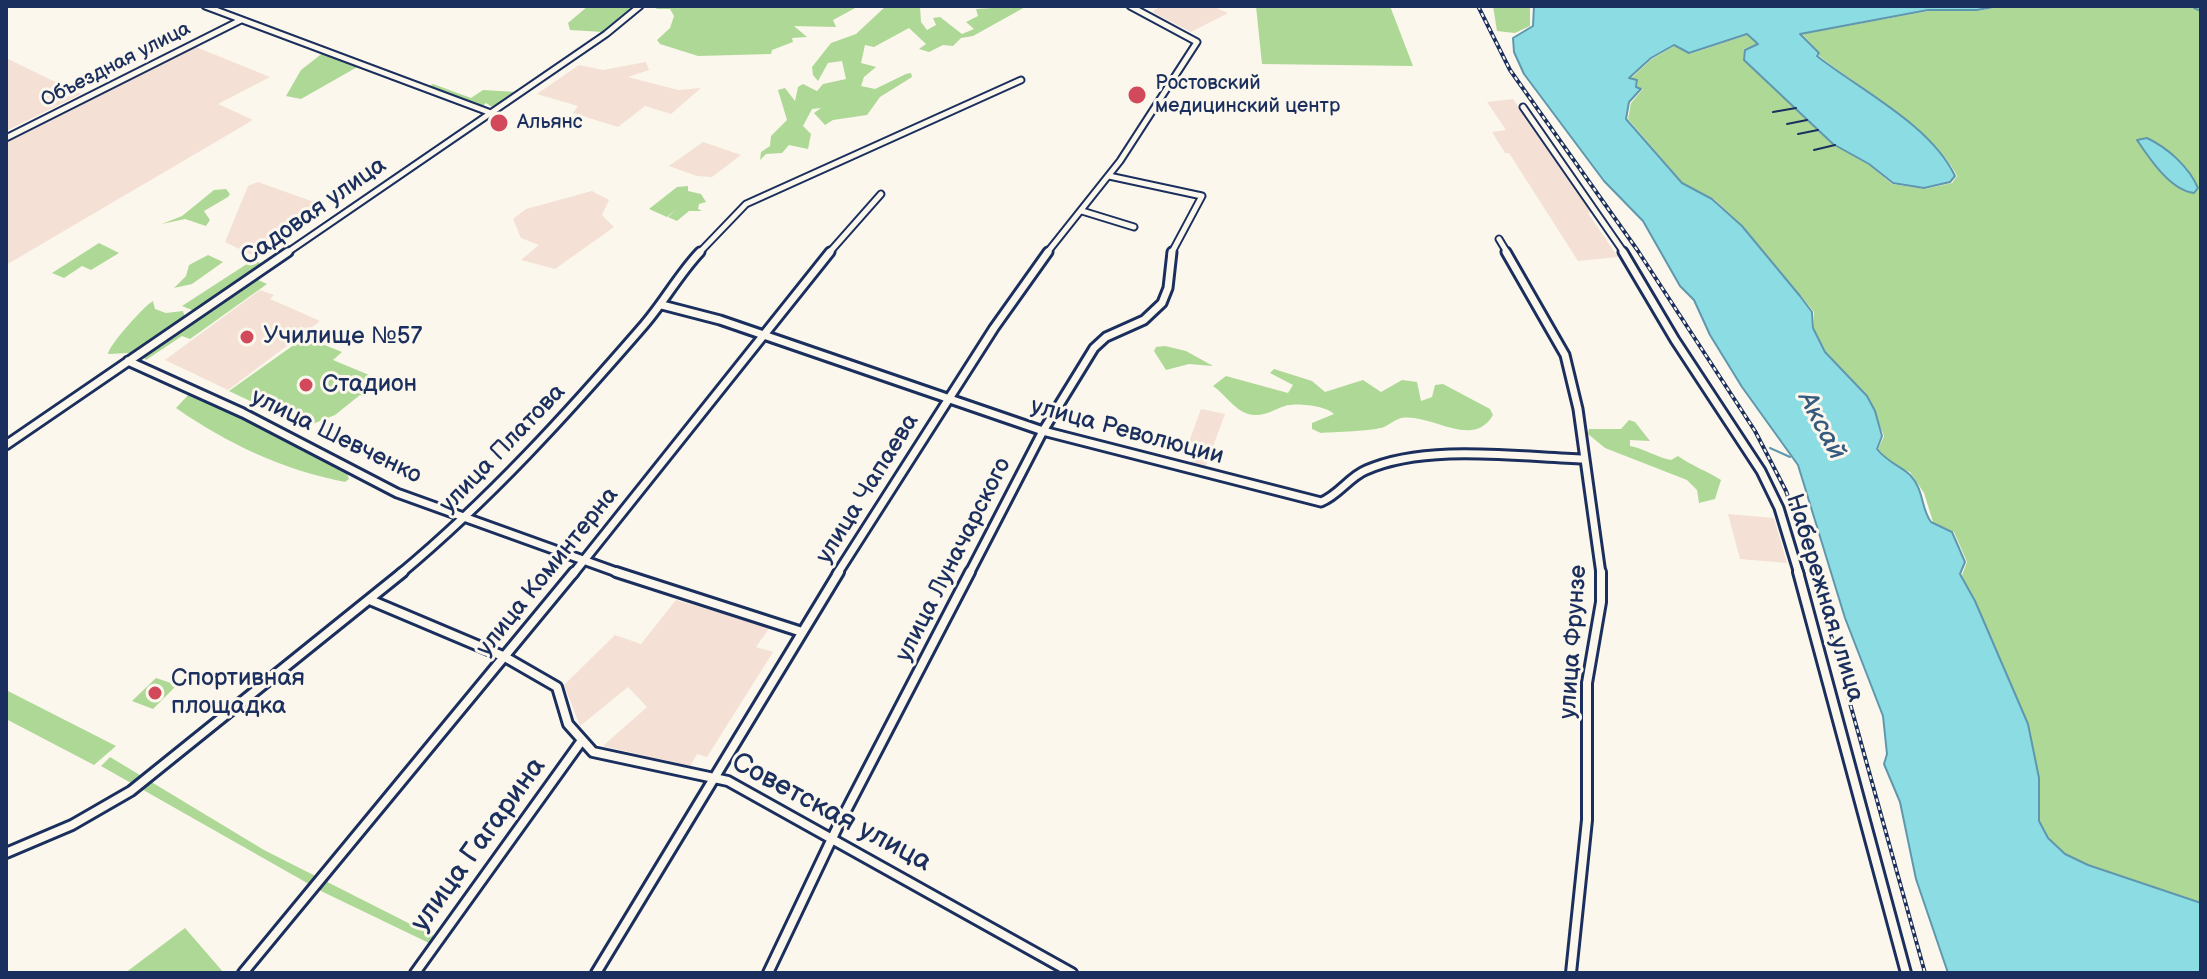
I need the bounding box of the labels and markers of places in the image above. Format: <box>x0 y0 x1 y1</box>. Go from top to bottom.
place label: Ростовский медицинский центр <box>1155 72 1340 119</box>
marker: Ростовский медицинский центр <box>1126 84 1148 106</box>
place label: Альянс <box>517 111 583 135</box>
marker: Альянс <box>488 112 510 134</box>
place label: Училище №57 <box>263 323 422 351</box>
marker: Училище №57 <box>238 328 256 346</box>
place label: Стадион <box>322 371 417 399</box>
marker: Стадион <box>297 376 315 394</box>
place label: Спортивная площадка <box>171 665 305 721</box>
marker: Спортивная площадка <box>146 684 164 702</box>

